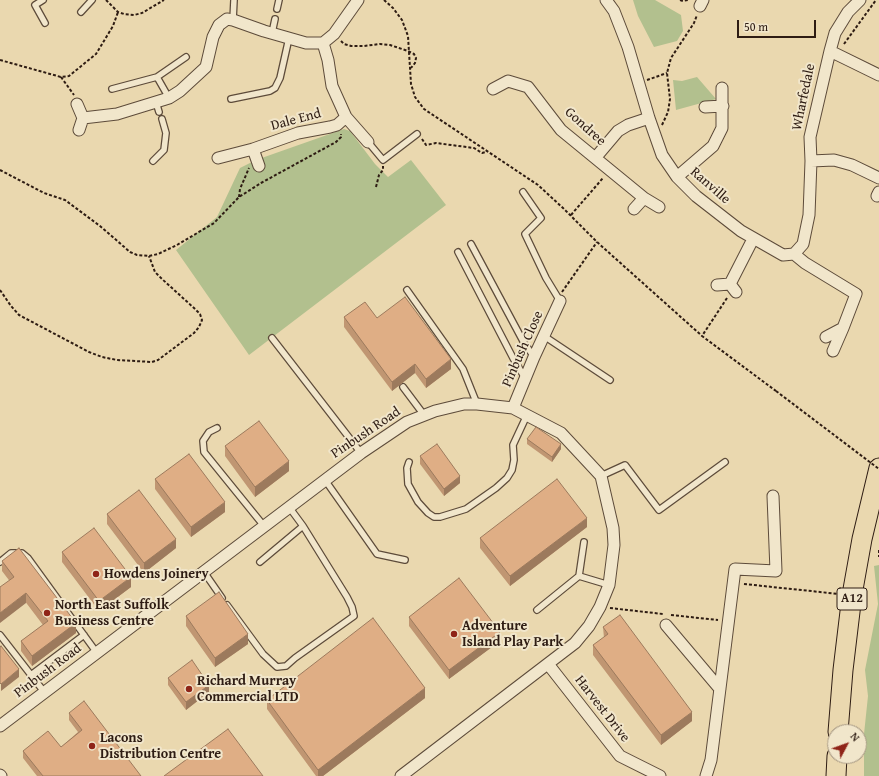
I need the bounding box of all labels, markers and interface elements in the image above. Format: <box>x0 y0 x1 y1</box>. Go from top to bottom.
scale bar <box>739 12 818 38</box>
text: 50 m <box>744 18 768 35</box>
street label: Wharfedale <box>789 62 819 132</box>
street label: Gondree <box>561 104 609 150</box>
street label: Dale End <box>269 105 323 135</box>
street label: Ranville <box>686 164 734 208</box>
street label: Pinbush Close <box>499 308 547 390</box>
street label: Pinbush Road <box>328 404 404 462</box>
place label: Howdens Joinery <box>104 566 209 582</box>
marker: Howdens Joinery <box>91 569 101 579</box>
road number: A12 <box>837 588 867 610</box>
place label: North East Suffolk Business Centre <box>55 597 169 630</box>
marker: North East Suffolk Business Centre <box>42 608 52 618</box>
place label: Adventure Island Play Park <box>462 618 563 650</box>
marker: Adventure Island Play Park <box>449 629 459 639</box>
street label: Pinbush Road <box>11 640 85 702</box>
street label: Harvest Drive <box>571 672 633 746</box>
place label: Richard Murray Commercial LTD <box>197 673 299 706</box>
marker: Richard Murray Commercial LTD <box>184 684 194 694</box>
north arrow <box>827 724 867 764</box>
text: N <box>847 729 864 745</box>
place label: Lacons Distribution Centre <box>100 730 221 762</box>
marker: Lacons Distribution Centre <box>87 741 97 751</box>

